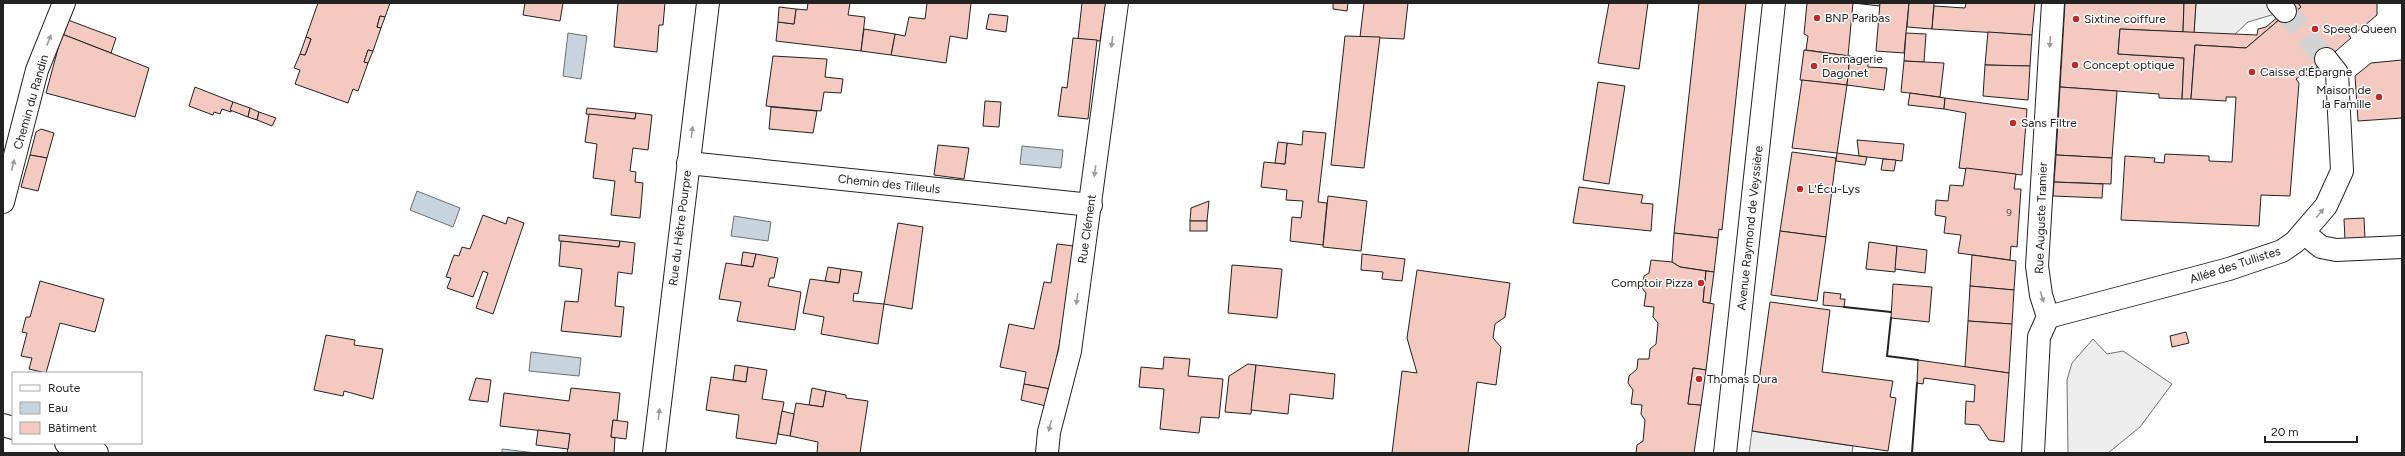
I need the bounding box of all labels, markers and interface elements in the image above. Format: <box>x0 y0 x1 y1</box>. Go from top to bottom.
place label: BNP Paribas <box>1825 11 1890 25</box>
place label: Sixtine coiffure <box>2084 12 2166 26</box>
marker: BNP Paribas <box>1812 13 1822 23</box>
marker: Sixtine coiffure <box>2071 14 2081 24</box>
place label: Speed Queen <box>2323 22 2397 36</box>
marker: Speed Queen <box>2310 24 2320 34</box>
one-way arrow <box>47 34 53 46</box>
one-way arrow <box>1109 36 1115 48</box>
one-way arrow <box>2047 36 2054 48</box>
place label: Fromagerie Dagonet <box>1822 52 1883 80</box>
street label: Chemin du Randin <box>11 53 51 151</box>
place label: Concept optique <box>2083 58 2175 72</box>
marker: Concept optique <box>2070 60 2080 70</box>
marker: Fromagerie Dagonet <box>1809 61 1819 71</box>
place label: Caisse d'Épargne <box>2260 65 2353 79</box>
marker: Caisse d'Épargne <box>2247 67 2257 77</box>
place label: Maison de la Famille <box>2316 83 2371 111</box>
marker: Maison de la Famille <box>2374 92 2384 102</box>
place label: Sans Filtre <box>2021 116 2077 130</box>
marker: Sans Filtre <box>2008 118 2018 128</box>
one-way arrow <box>689 126 695 138</box>
street label: Avenue Raymond de Veyssière <box>1734 145 1766 311</box>
one-way arrow <box>10 159 16 171</box>
street label: Rue Auguste Tramier <box>2032 162 2050 274</box>
one-way arrow <box>1092 165 1098 177</box>
street label: Rue du Hêtre Pourpre <box>666 169 694 287</box>
street label: Chemin des Tilleuls <box>837 172 941 196</box>
place label: L'Écu-Lys <box>1808 182 1860 196</box>
marker: L'Écu-Lys <box>1795 184 1805 194</box>
street label: Rue Clément <box>1075 193 1099 264</box>
house number: 9 <box>2006 206 2012 219</box>
one-way arrow <box>2316 207 2325 218</box>
street label: Allée des Tullistes <box>2188 244 2283 286</box>
place label: Comptoir Pizza <box>1611 276 1693 290</box>
marker: Comptoir Pizza <box>1696 278 1706 288</box>
one-way arrow <box>2039 291 2045 303</box>
one-way arrow <box>1074 293 1080 305</box>
legend <box>12 372 142 444</box>
place label: Thomas Dura <box>1707 372 1777 386</box>
marker: Thomas Dura <box>1694 374 1704 384</box>
text: Route <box>48 381 81 395</box>
text: Eau <box>48 401 68 415</box>
one-way arrow <box>656 408 662 420</box>
scale bar <box>2265 418 2357 444</box>
one-way arrow <box>1047 420 1053 433</box>
text: Bâtiment <box>48 421 97 435</box>
text: 20 m <box>2271 425 2299 439</box>

